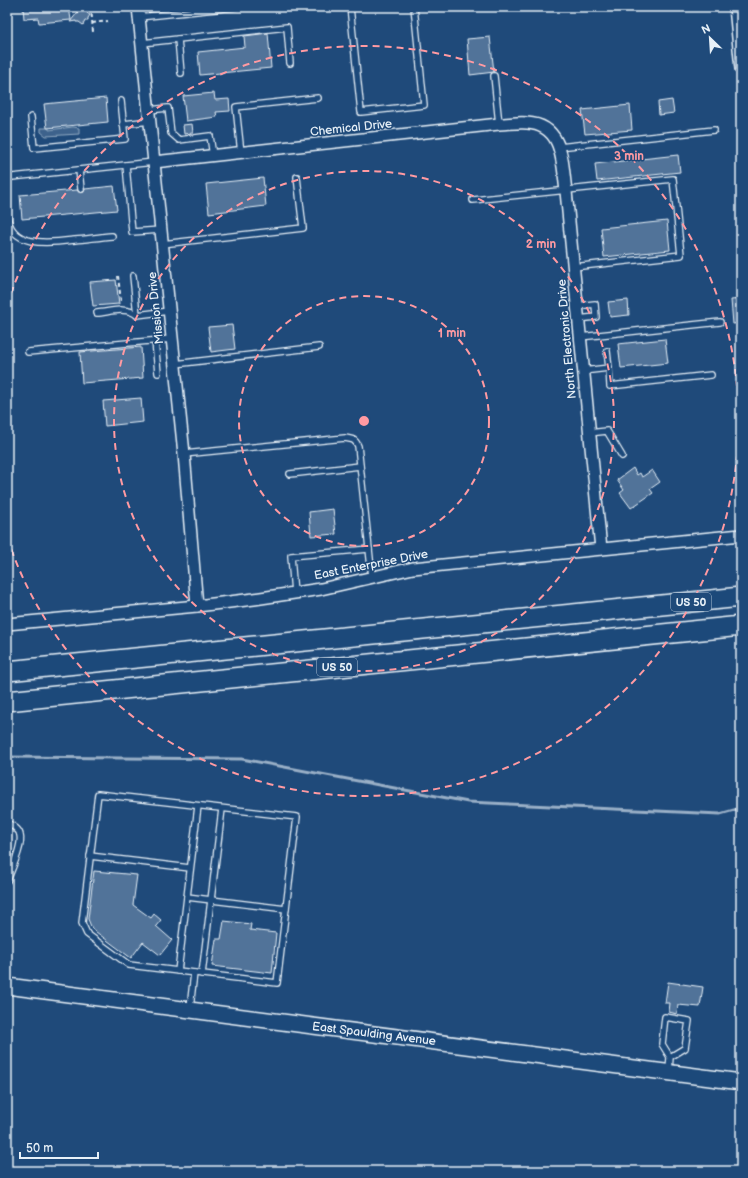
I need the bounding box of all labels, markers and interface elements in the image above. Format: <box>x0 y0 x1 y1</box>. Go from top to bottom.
north arrow <box>690 18 730 58</box>
text: N <box>699 22 712 37</box>
street label: Chemical Drive <box>309 116 393 140</box>
text: 3 min <box>614 149 644 164</box>
text: 2 min <box>526 237 556 252</box>
street label: Mission Drive <box>145 271 167 345</box>
street label: North Electronic Drive <box>554 279 580 399</box>
text: 1 min <box>438 326 466 341</box>
centre of rings <box>357 414 371 428</box>
street label: East Enterprise Drive <box>313 547 429 583</box>
road number: US 50 <box>671 593 711 611</box>
road number: US 50 <box>317 658 357 676</box>
street label: East Spaulding Avenue <box>311 1019 437 1049</box>
scale bar <box>20 1134 98 1160</box>
text: 50 m <box>26 1141 53 1156</box>

